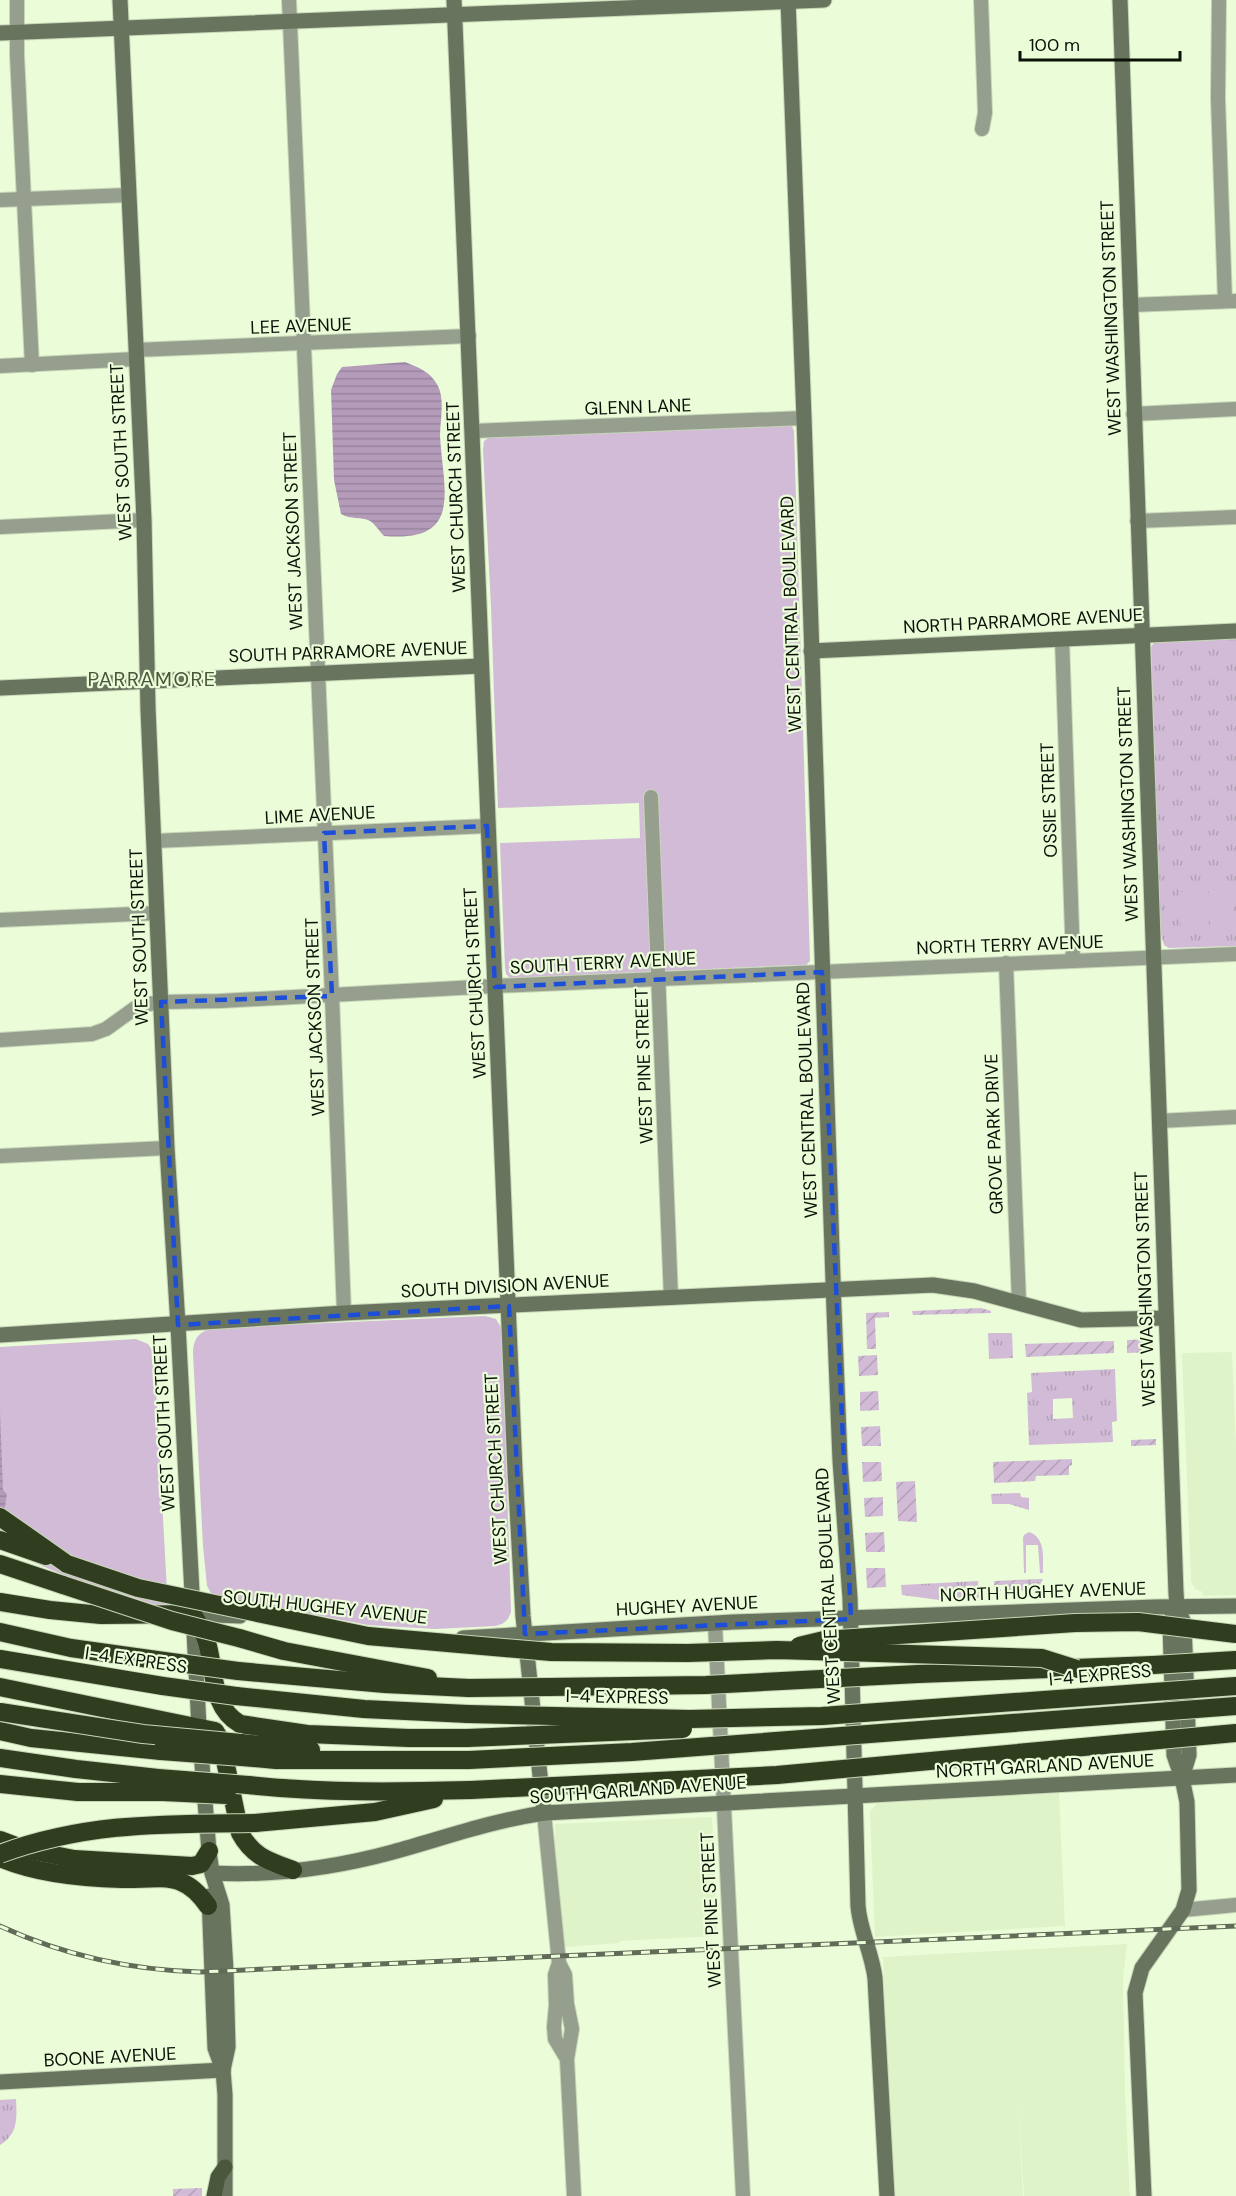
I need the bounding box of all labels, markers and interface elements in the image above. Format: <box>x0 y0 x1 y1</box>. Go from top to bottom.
scale bar <box>1020 24 1180 62</box>
text: 100 m <box>1029 33 1080 57</box>
street label: WEST WASHINGTON STREET <box>1095 200 1127 436</box>
street label: LEE AVENUE <box>250 312 352 340</box>
street label: WEST SOUTH STREET <box>104 363 138 541</box>
street label: GLENN LANE <box>584 393 692 421</box>
street label: WEST CHURCH STREET <box>441 401 471 593</box>
street label: WEST JACKSON STREET <box>278 431 308 631</box>
street label: WEST CENTRAL BOULEVARD <box>775 495 807 733</box>
street label: NORTH PARRAMORE AVENUE <box>903 603 1143 639</box>
street label: SOUTH PARRAMORE AVENUE <box>228 636 468 668</box>
district label: PARRAMORE <box>87 666 217 692</box>
street label: WEST WASHINGTON STREET <box>1112 686 1144 922</box>
street label: OSSIE STREET <box>1035 742 1063 858</box>
street label: LIME AVENUE <box>264 800 376 830</box>
street label: WEST SOUTH STREET <box>124 848 154 1026</box>
street label: WEST CHURCH STREET <box>458 887 492 1079</box>
street label: WEST JACKSON STREET <box>300 917 330 1117</box>
street label: NORTH TERRY AVENUE <box>916 930 1104 960</box>
street label: SOUTH TERRY AVENUE <box>509 946 697 980</box>
street label: WEST CENTRAL BOULEVARD <box>791 981 823 1219</box>
street label: WEST PINE STREET <box>629 988 659 1144</box>
street label: GROVE PARK DRIVE <box>979 1053 1009 1215</box>
street label: WEST WASHINGTON STREET <box>1129 1171 1161 1407</box>
street label: SOUTH DIVISION AVENUE <box>400 1269 610 1303</box>
street label: WEST SOUTH STREET <box>147 1334 181 1512</box>
street label: WEST CHURCH STREET <box>479 1373 513 1565</box>
street label: WEST CENTRAL BOULEVARD <box>810 1467 846 1705</box>
street label: NORTH HUGHEY AVENUE <box>939 1576 1147 1608</box>
street label: SOUTH HUGHEY AVENUE <box>222 1584 428 1630</box>
street label: HUGHEY AVENUE <box>615 1590 759 1622</box>
street label: I-4 EXPRESS <box>83 1641 189 1679</box>
street label: I-4 EXPRESS <box>1048 1659 1152 1691</box>
street label: I-4 EXPRESS <box>565 1684 669 1710</box>
street label: NORTH GARLAND AVENUE <box>935 1748 1155 1784</box>
street label: SOUTH GARLAND AVENUE <box>529 1770 747 1810</box>
street label: WEST PINE STREET <box>695 1831 727 1989</box>
street label: BOONE AVENUE <box>43 2042 177 2072</box>

